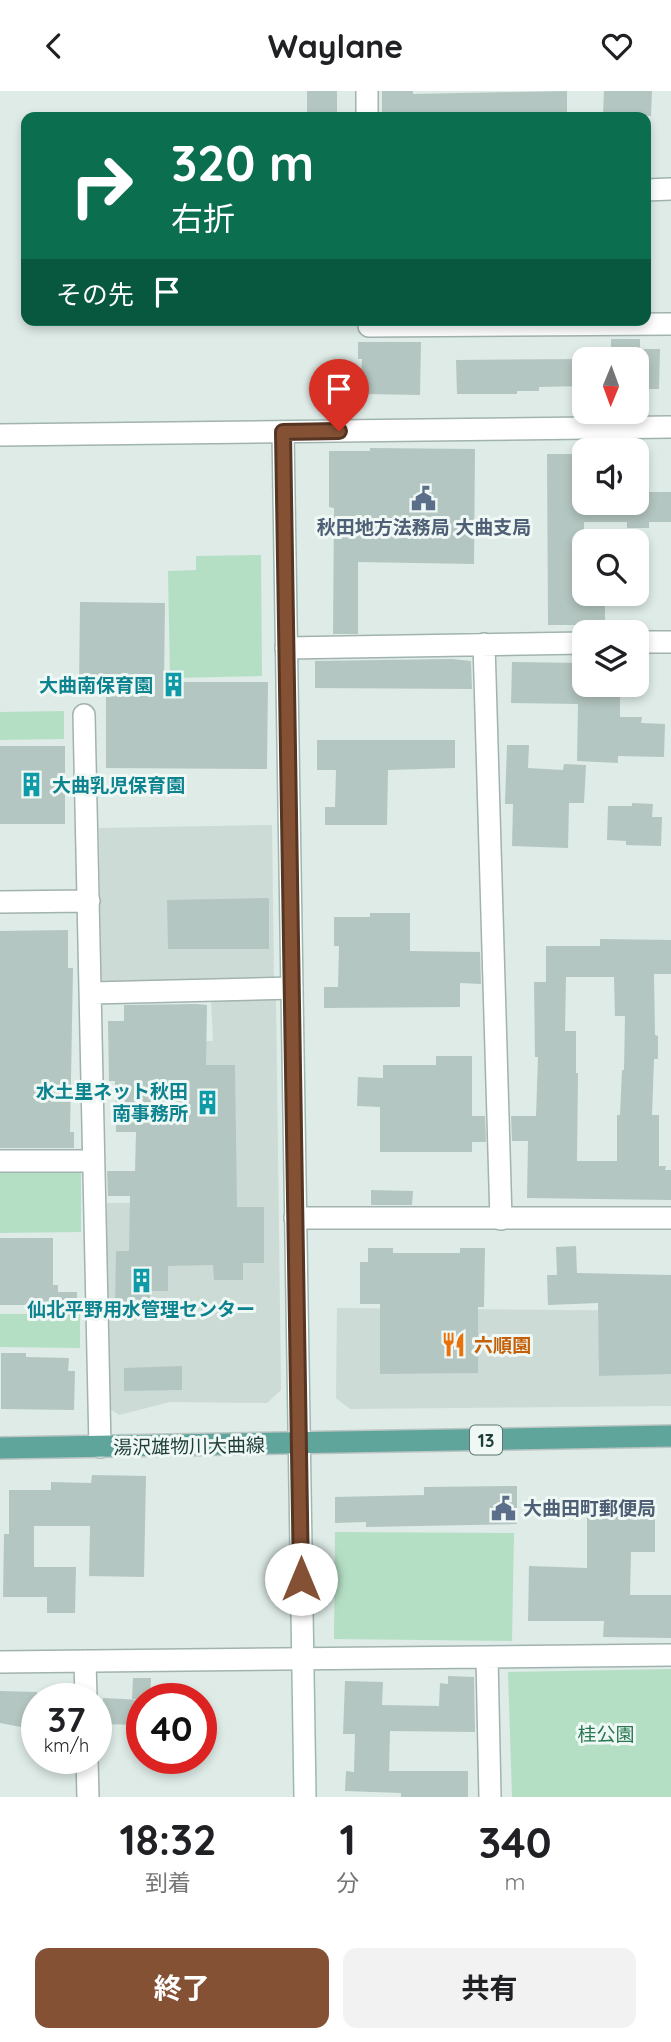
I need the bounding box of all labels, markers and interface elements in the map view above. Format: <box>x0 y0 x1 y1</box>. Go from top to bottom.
text: Waylane <box>268 26 403 66</box>
icon: back <box>35 27 73 65</box>
icon: heart <box>598 27 636 65</box>
text: 320 m <box>171 132 314 193</box>
icon: right <box>56 140 147 231</box>
text: 右折 <box>171 198 235 238</box>
icon: arrive <box>148 273 186 311</box>
text: その先 <box>56 278 134 311</box>
north arrow <box>572 347 649 423</box>
map controls <box>572 347 649 697</box>
pin <box>309 359 369 431</box>
icon: arrive <box>320 370 358 408</box>
button: sound <box>572 438 649 515</box>
public building icon: 秋田地方法務局 大曲支局 <box>410 485 438 513</box>
place label: 秋田地方法務局 大曲支局 <box>317 515 531 539</box>
button: search <box>572 529 649 606</box>
button: layers <box>572 620 649 697</box>
building icon: 大曲南保育園 <box>159 671 187 699</box>
place label: 大曲南保育園 <box>39 673 153 697</box>
building icon: 大曲乳児保育園 <box>18 771 46 799</box>
place label: 大曲乳児保育園 <box>52 773 185 797</box>
place label: 水土里ネット秋田 南事務所 <box>36 1079 188 1125</box>
building icon: 水土里ネット秋田 南事務所 <box>194 1088 222 1116</box>
building icon: 仙北平野用水管理センター <box>127 1267 155 1295</box>
place label: 仙北平野用水管理センター <box>27 1297 255 1321</box>
restaurant icon: 六順園 <box>440 1331 468 1359</box>
place label: 六順園 <box>474 1333 531 1357</box>
road number: 13 <box>470 1425 502 1455</box>
street label: 湯沢雄物川大曲線 <box>113 1433 265 1459</box>
public building icon: 大曲田町郵便局 <box>489 1494 517 1522</box>
place label: 大曲田町郵便局 <box>523 1496 656 1520</box>
position arrow <box>264 1542 338 1616</box>
speed limit sign: 40 <box>126 1683 217 1774</box>
text: 37 <box>47 1697 86 1741</box>
park label: 桂公園 <box>577 1722 635 1746</box>
text: km/h <box>44 1734 89 1757</box>
text: 18:32 <box>119 1813 217 1866</box>
text: 1 <box>339 1813 356 1866</box>
text: 340 <box>479 1816 552 1869</box>
text: m <box>505 1867 526 1896</box>
text: 到着 <box>145 1868 191 1897</box>
text: 分 <box>336 1868 359 1897</box>
button: 終了 <box>35 1948 329 2028</box>
button: 共有 <box>343 1948 636 2028</box>

